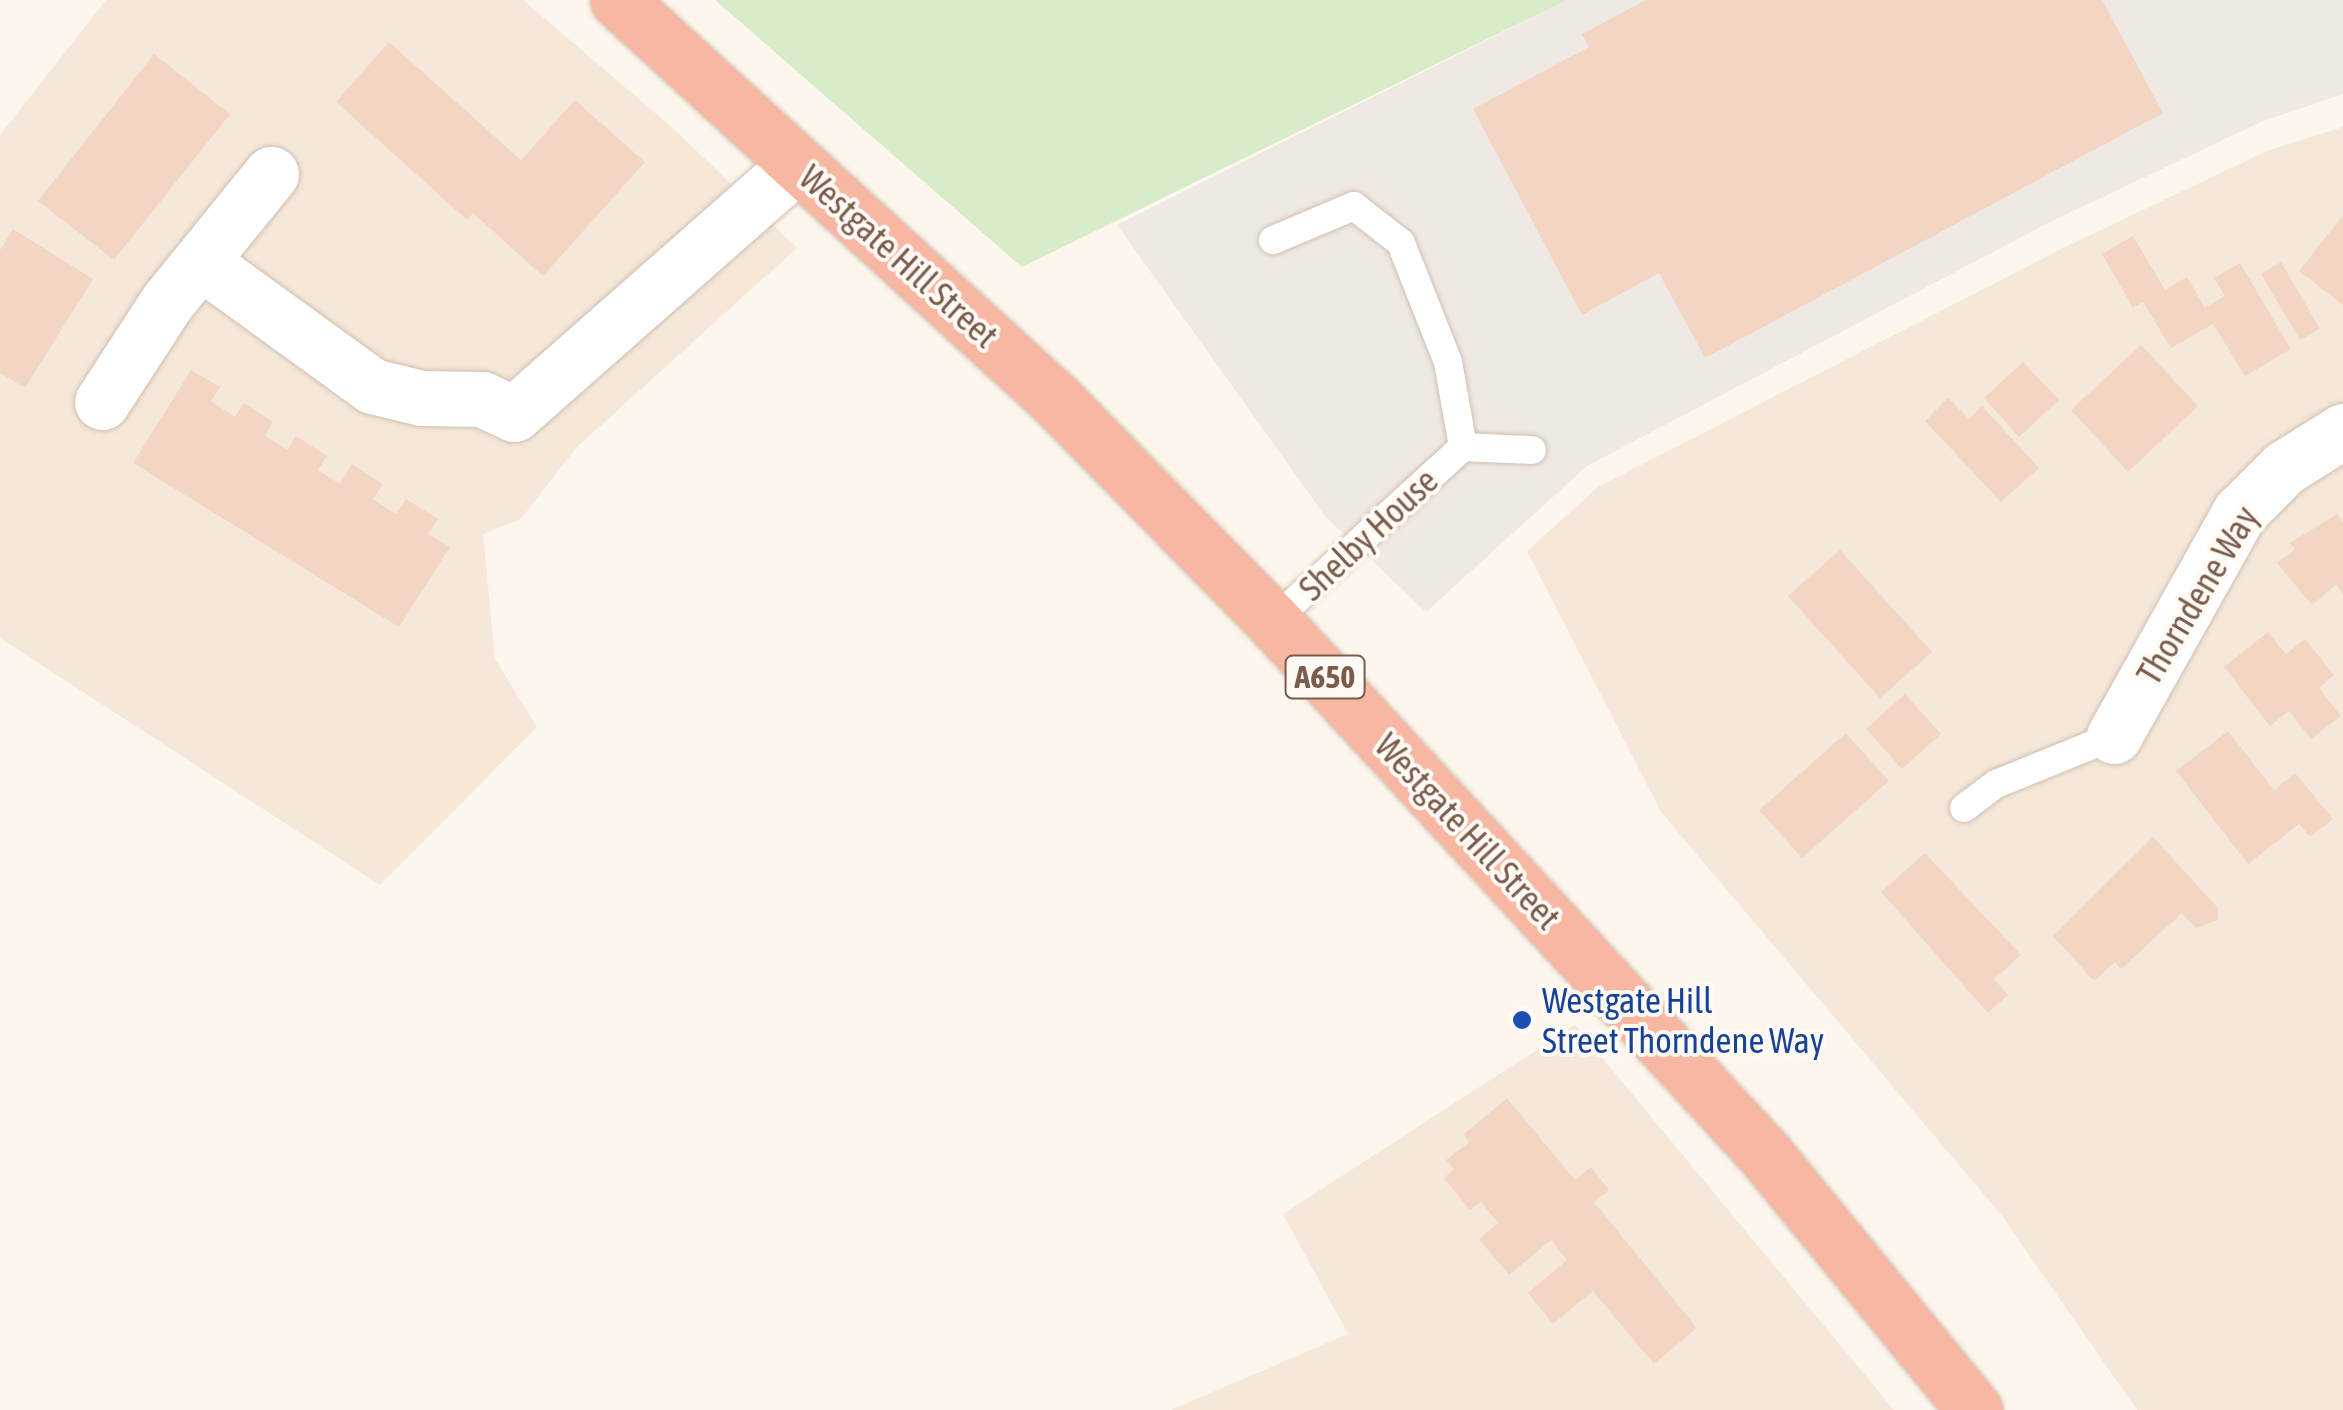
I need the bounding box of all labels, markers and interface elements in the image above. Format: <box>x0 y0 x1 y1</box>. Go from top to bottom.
street label: Westgate Hill Street <box>791 156 1007 356</box>
street label: Shelby House <box>1290 459 1446 609</box>
street label: Thorndene Way <box>2127 498 2267 692</box>
road number: A650 <box>1282 650 1368 704</box>
street label: Westgate Hill Street <box>1367 724 1569 938</box>
place label: Westgate Hill Street Thorndene Way <box>1542 979 1824 1061</box>
marker: Westgate Hill Street Thorndene Way <box>1511 1009 1533 1031</box>

